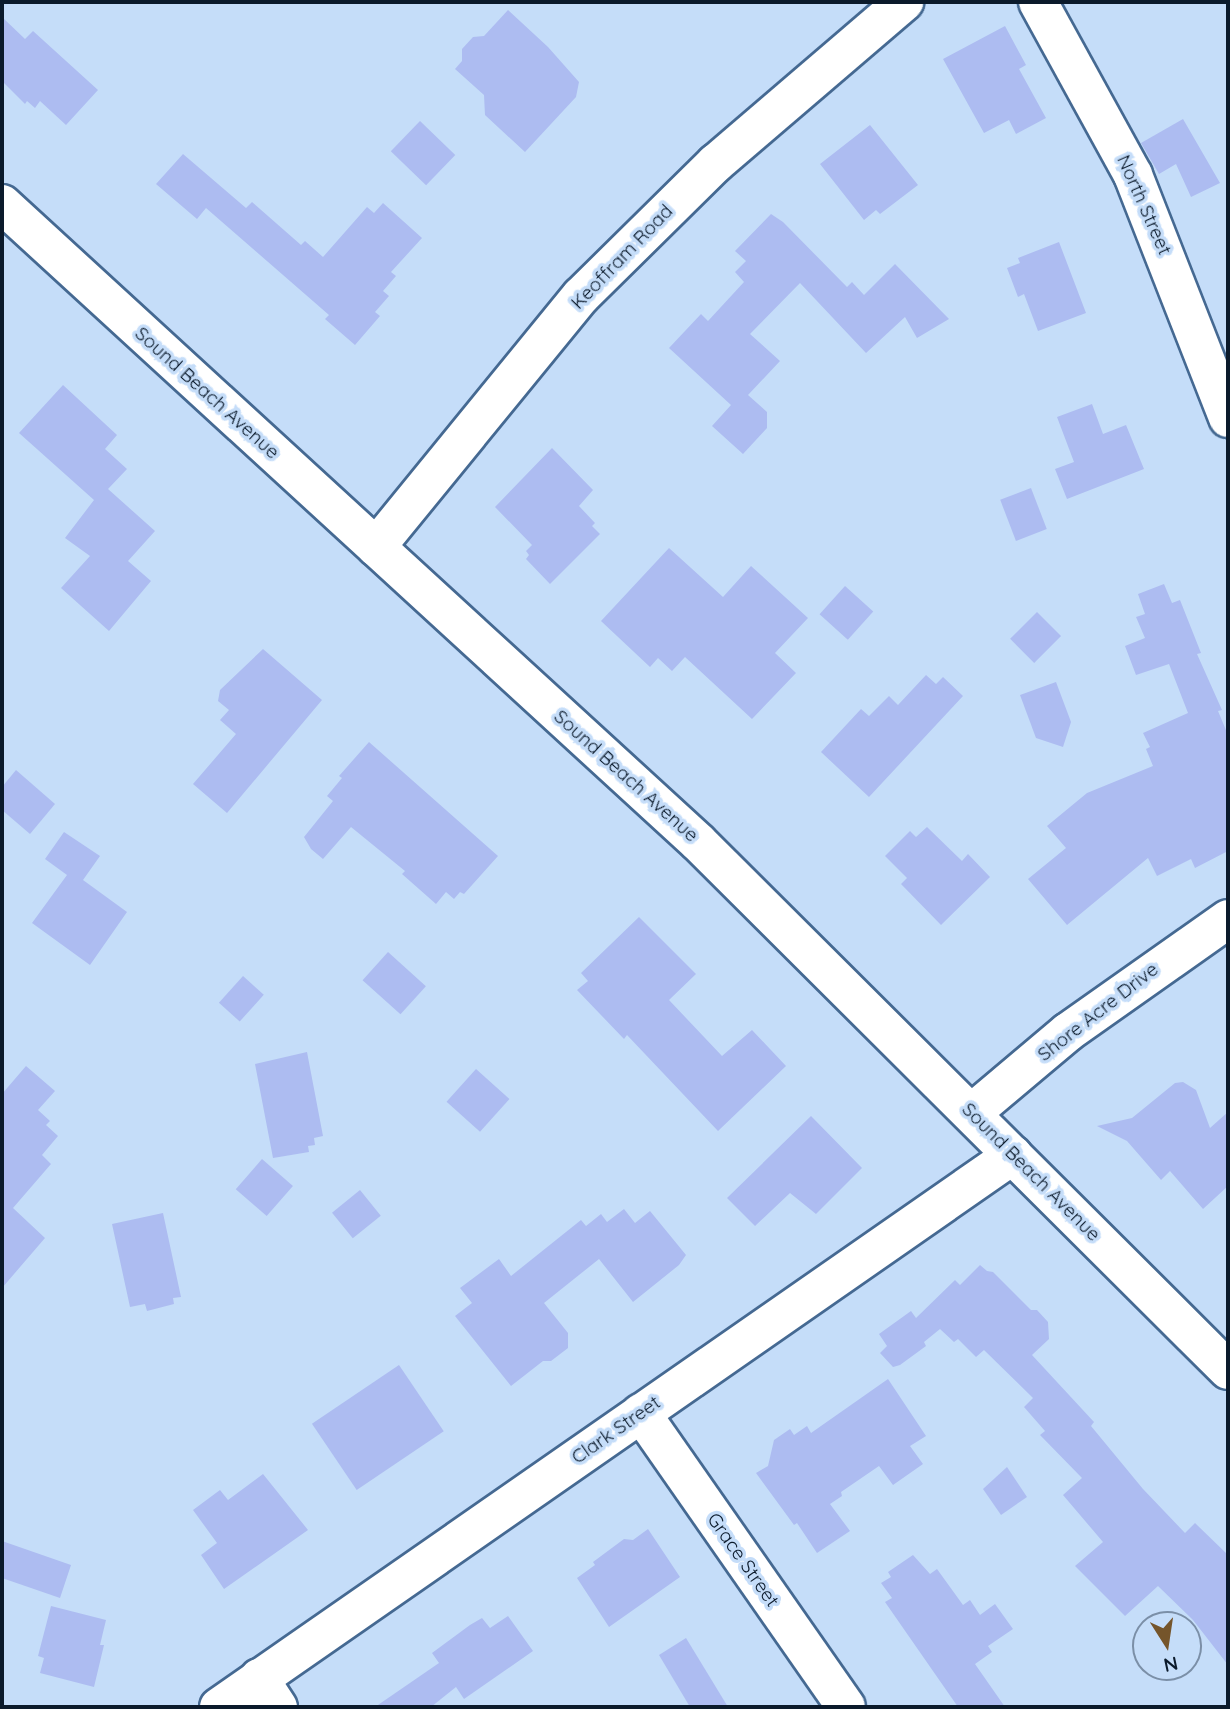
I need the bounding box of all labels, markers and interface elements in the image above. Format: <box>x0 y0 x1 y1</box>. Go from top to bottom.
street label: North Street <box>1112 152 1176 258</box>
street label: Keoffram Road <box>566 200 678 314</box>
street label: Sound Beach Avenue <box>130 322 284 464</box>
street label: Sound Beach Avenue <box>549 705 703 847</box>
street label: Shore Acre Drive <box>1033 958 1163 1066</box>
street label: Sound Beach Avenue <box>957 1098 1105 1246</box>
street label: Clark Street <box>567 1391 665 1469</box>
street label: Grace Street <box>702 1509 784 1611</box>
north arrow <box>1132 1611 1202 1681</box>
text: N <box>1162 1651 1180 1678</box>

